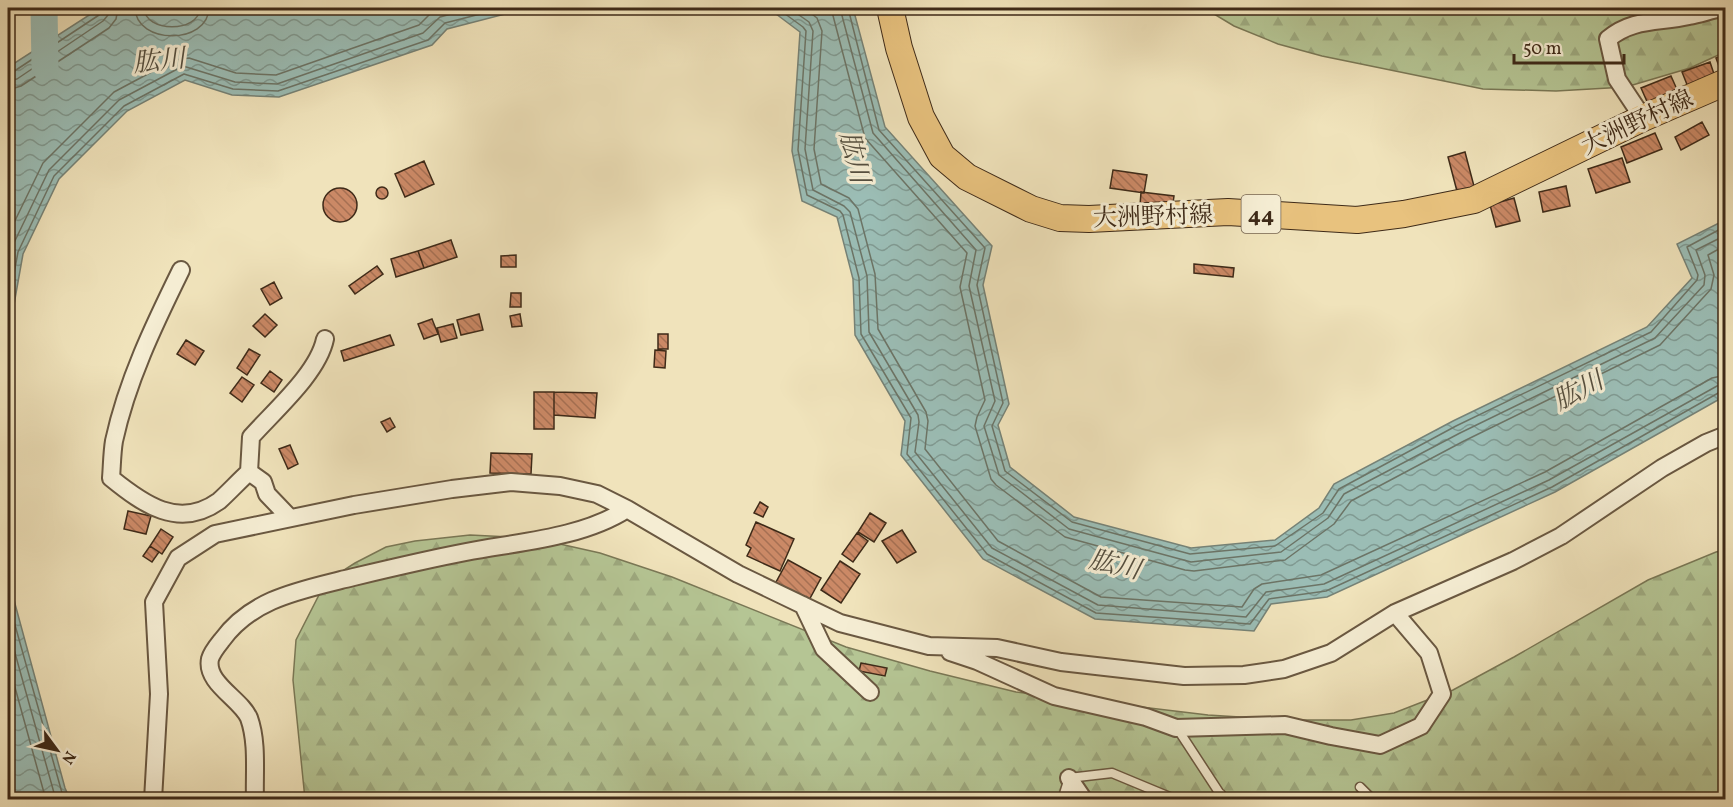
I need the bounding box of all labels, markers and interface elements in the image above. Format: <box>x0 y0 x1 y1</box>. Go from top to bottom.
scale bar <box>1514 27 1624 65</box>
text: 50 m <box>1523 37 1562 62</box>
water label: 肱川 <box>131 41 190 83</box>
street label: 大洲野村線 <box>1576 83 1699 165</box>
water label: 肱川 <box>829 128 878 190</box>
road number: 44 <box>1242 195 1280 233</box>
street label: 大洲野村線 <box>1093 199 1214 237</box>
water label: 肱川 <box>1548 362 1613 420</box>
water label: 肱川 <box>1085 543 1147 590</box>
north arrow <box>27 720 87 780</box>
text: N <box>55 746 80 768</box>

